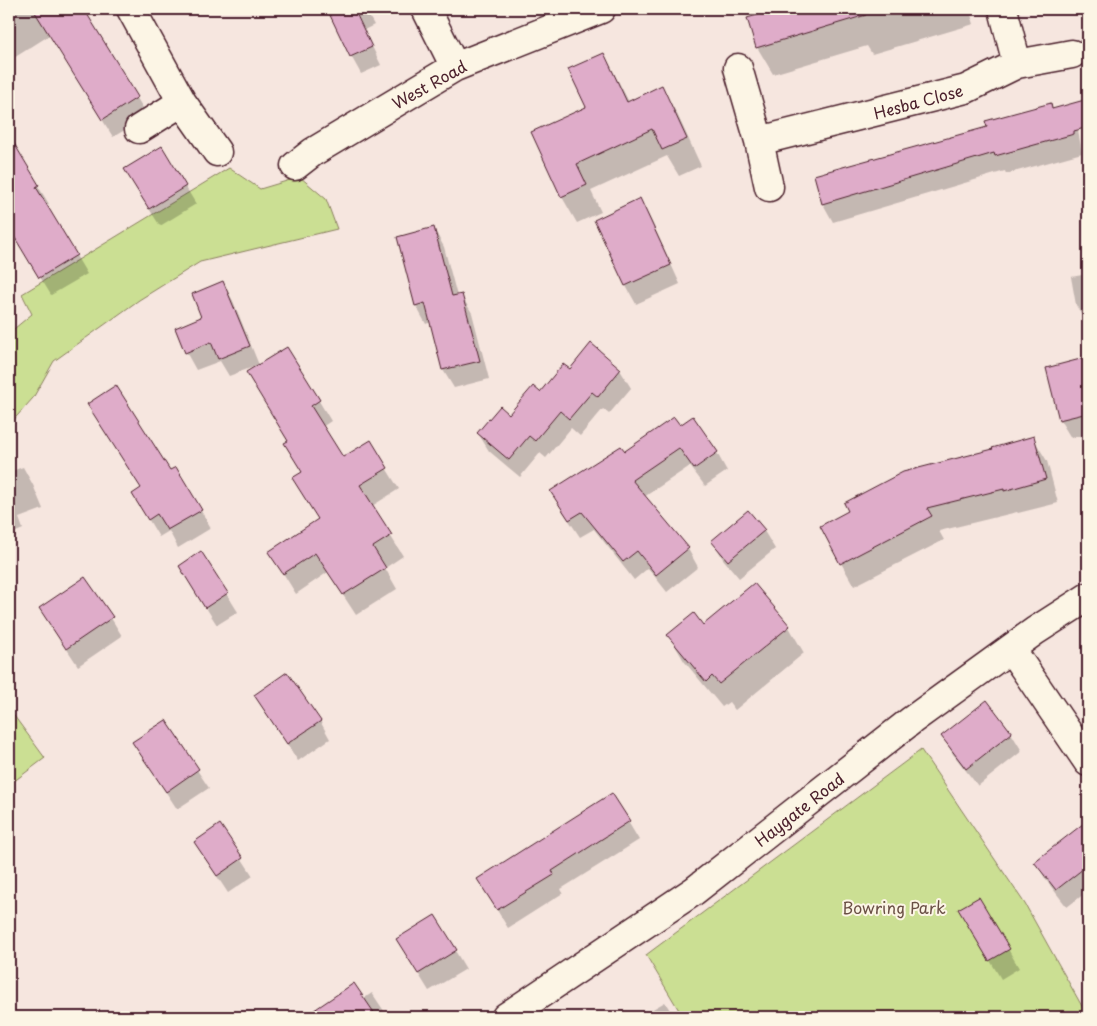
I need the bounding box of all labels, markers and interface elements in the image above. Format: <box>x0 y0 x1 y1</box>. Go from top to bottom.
street label: West Road <box>387 54 471 114</box>
street label: Hesba Close <box>871 78 965 124</box>
street label: Haygate Road <box>749 766 849 852</box>
park label: Bowring Park <box>842 895 946 919</box>

